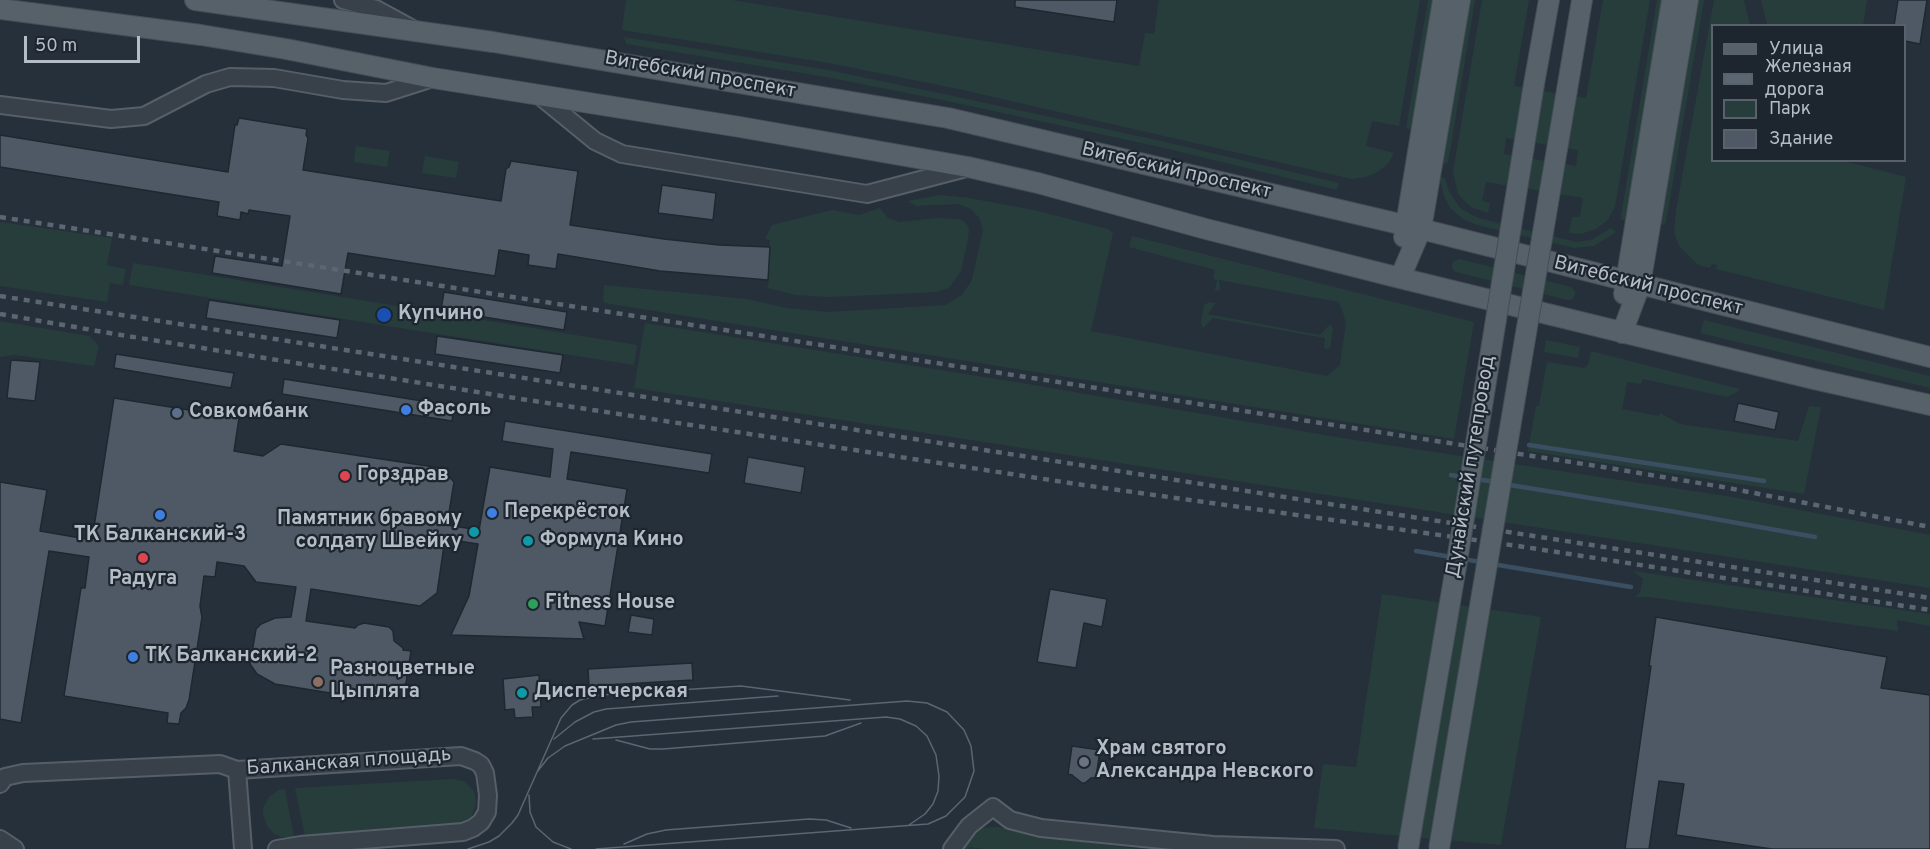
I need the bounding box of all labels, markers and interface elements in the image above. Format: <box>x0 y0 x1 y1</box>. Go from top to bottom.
scale bar <box>27 24 142 62</box>
legend <box>1711 24 1906 162</box>
text: 50 m <box>35 35 77 58</box>
text: Улица <box>1769 38 1823 61</box>
street label: Витебский проспект <box>602 47 798 105</box>
text: Железная дорога <box>1765 56 1852 102</box>
text: Парк <box>1769 98 1811 121</box>
text: Здание <box>1769 128 1833 151</box>
street label: Витебский проспект <box>1079 139 1273 205</box>
street label: Витебский проспект <box>1551 252 1745 322</box>
place label: Купчино <box>398 303 484 327</box>
marker: Купчино <box>375 306 393 324</box>
street label: Дунайский путепровод <box>1443 354 1501 580</box>
place label: Фасоль <box>418 398 491 422</box>
place label: Совкомбанк <box>189 401 309 425</box>
marker: Фасоль <box>399 403 413 417</box>
marker: Совкомбанк <box>170 406 184 420</box>
place label: Горздрав <box>357 464 449 488</box>
marker: Горздрав <box>338 469 352 483</box>
place label: Перекрёсток <box>504 501 631 525</box>
marker: Перекрёсток <box>485 506 499 520</box>
marker: ТК Балканский-3 <box>153 508 167 522</box>
place label: Памятник бравому солдату Швейку <box>277 508 462 555</box>
place label: ТК Балканский-3 <box>74 524 246 548</box>
marker: Памятник бравому солдату Швейку <box>467 525 481 539</box>
place label: Формула Кино <box>540 529 684 553</box>
marker: Формула Кино <box>521 534 535 548</box>
marker: Радуга <box>136 551 150 565</box>
place label: Радуга <box>109 568 177 592</box>
place label: Fitness House <box>545 592 675 616</box>
marker: Fitness House <box>526 597 540 611</box>
place label: ТК Балканский-2 <box>145 645 318 669</box>
marker: ТК Балканский-2 <box>126 650 140 664</box>
place label: Разноцветные Цыплята <box>330 658 475 705</box>
marker: Разноцветные Цыплята <box>311 675 325 689</box>
place label: Диспетчерская <box>534 681 688 705</box>
marker: Диспетчерская <box>515 686 529 700</box>
place label: Храм святого Александра Невского <box>1096 738 1314 785</box>
street label: Балканская площадь <box>246 744 452 782</box>
marker: Храм святого Александра Невского <box>1077 755 1091 769</box>

